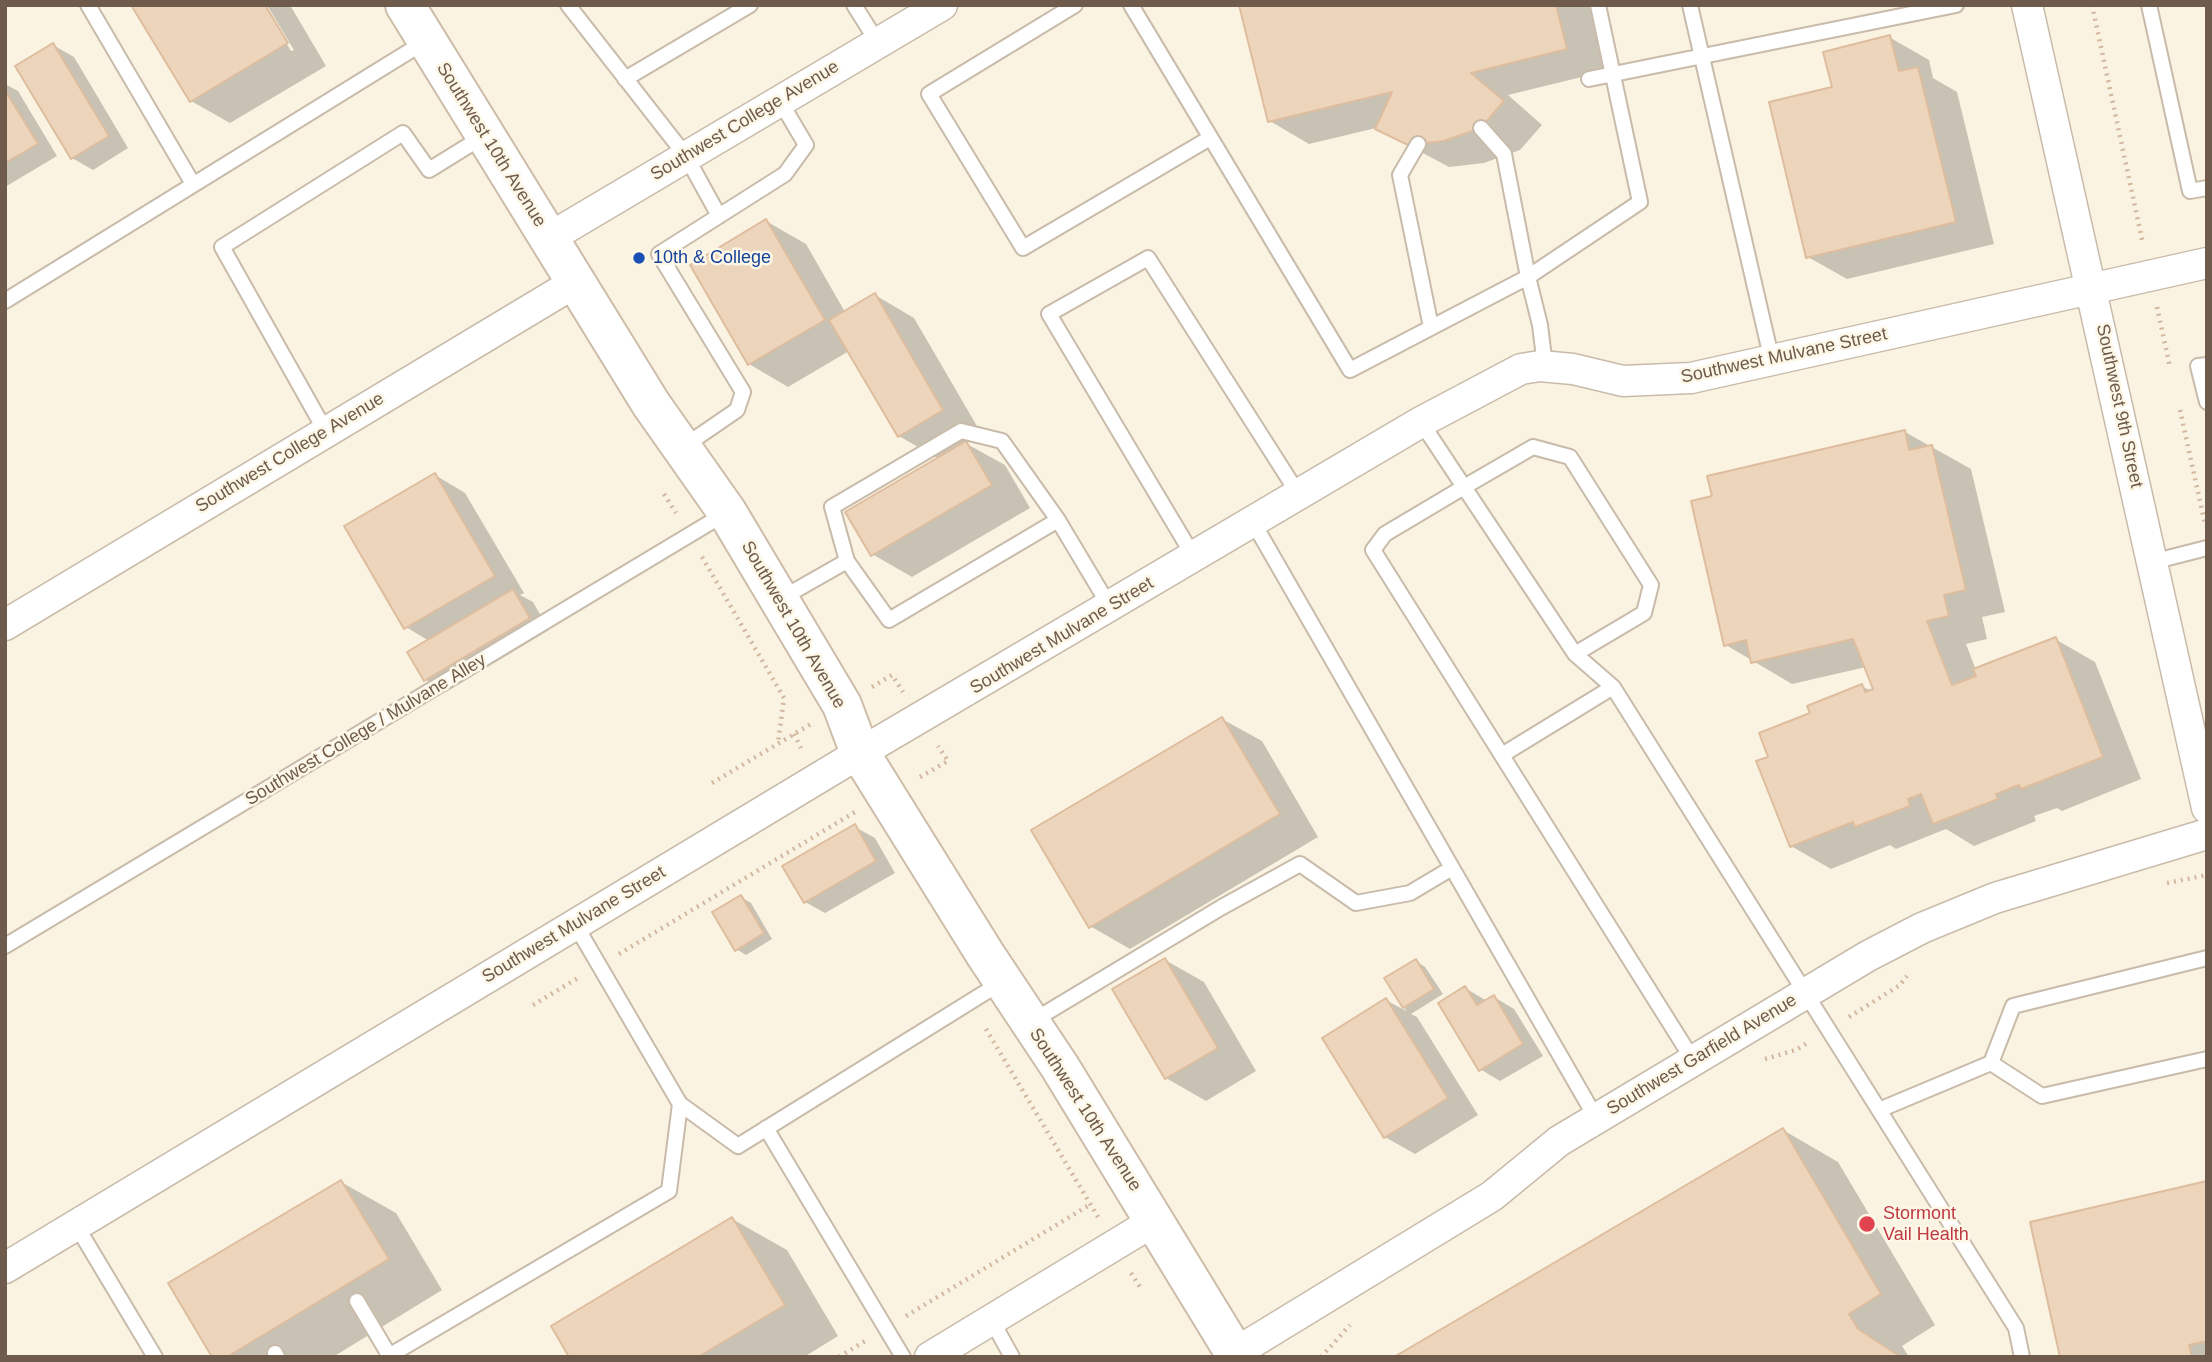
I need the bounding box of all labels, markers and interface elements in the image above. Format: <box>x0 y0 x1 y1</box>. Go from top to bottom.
street label: Southwest College Avenue <box>647 56 843 186</box>
street label: Southwest 10th Avenue <box>432 59 550 231</box>
place label: 10th & College <box>653 247 771 269</box>
marker: 10th & College <box>631 250 647 266</box>
street label: Southwest 9th Street <box>2091 322 2147 490</box>
street label: Southwest Mulvane Street <box>1679 324 1889 388</box>
street label: Southwest College Avenue <box>192 388 388 518</box>
street label: Southwest 10th Avenue <box>736 537 850 713</box>
street label: Southwest Mulvane Street <box>966 573 1158 699</box>
street label: Southwest College / Mulvane Alley <box>242 649 490 811</box>
street label: Southwest Mulvane Street <box>478 862 670 988</box>
street label: Southwest Garfield Avenue <box>1603 990 1801 1120</box>
street label: Southwest 10th Avenue <box>1024 1025 1146 1195</box>
place label: Stormont Vail Health <box>1883 1203 1969 1246</box>
marker: Stormont Vail Health <box>1857 1214 1877 1234</box>

